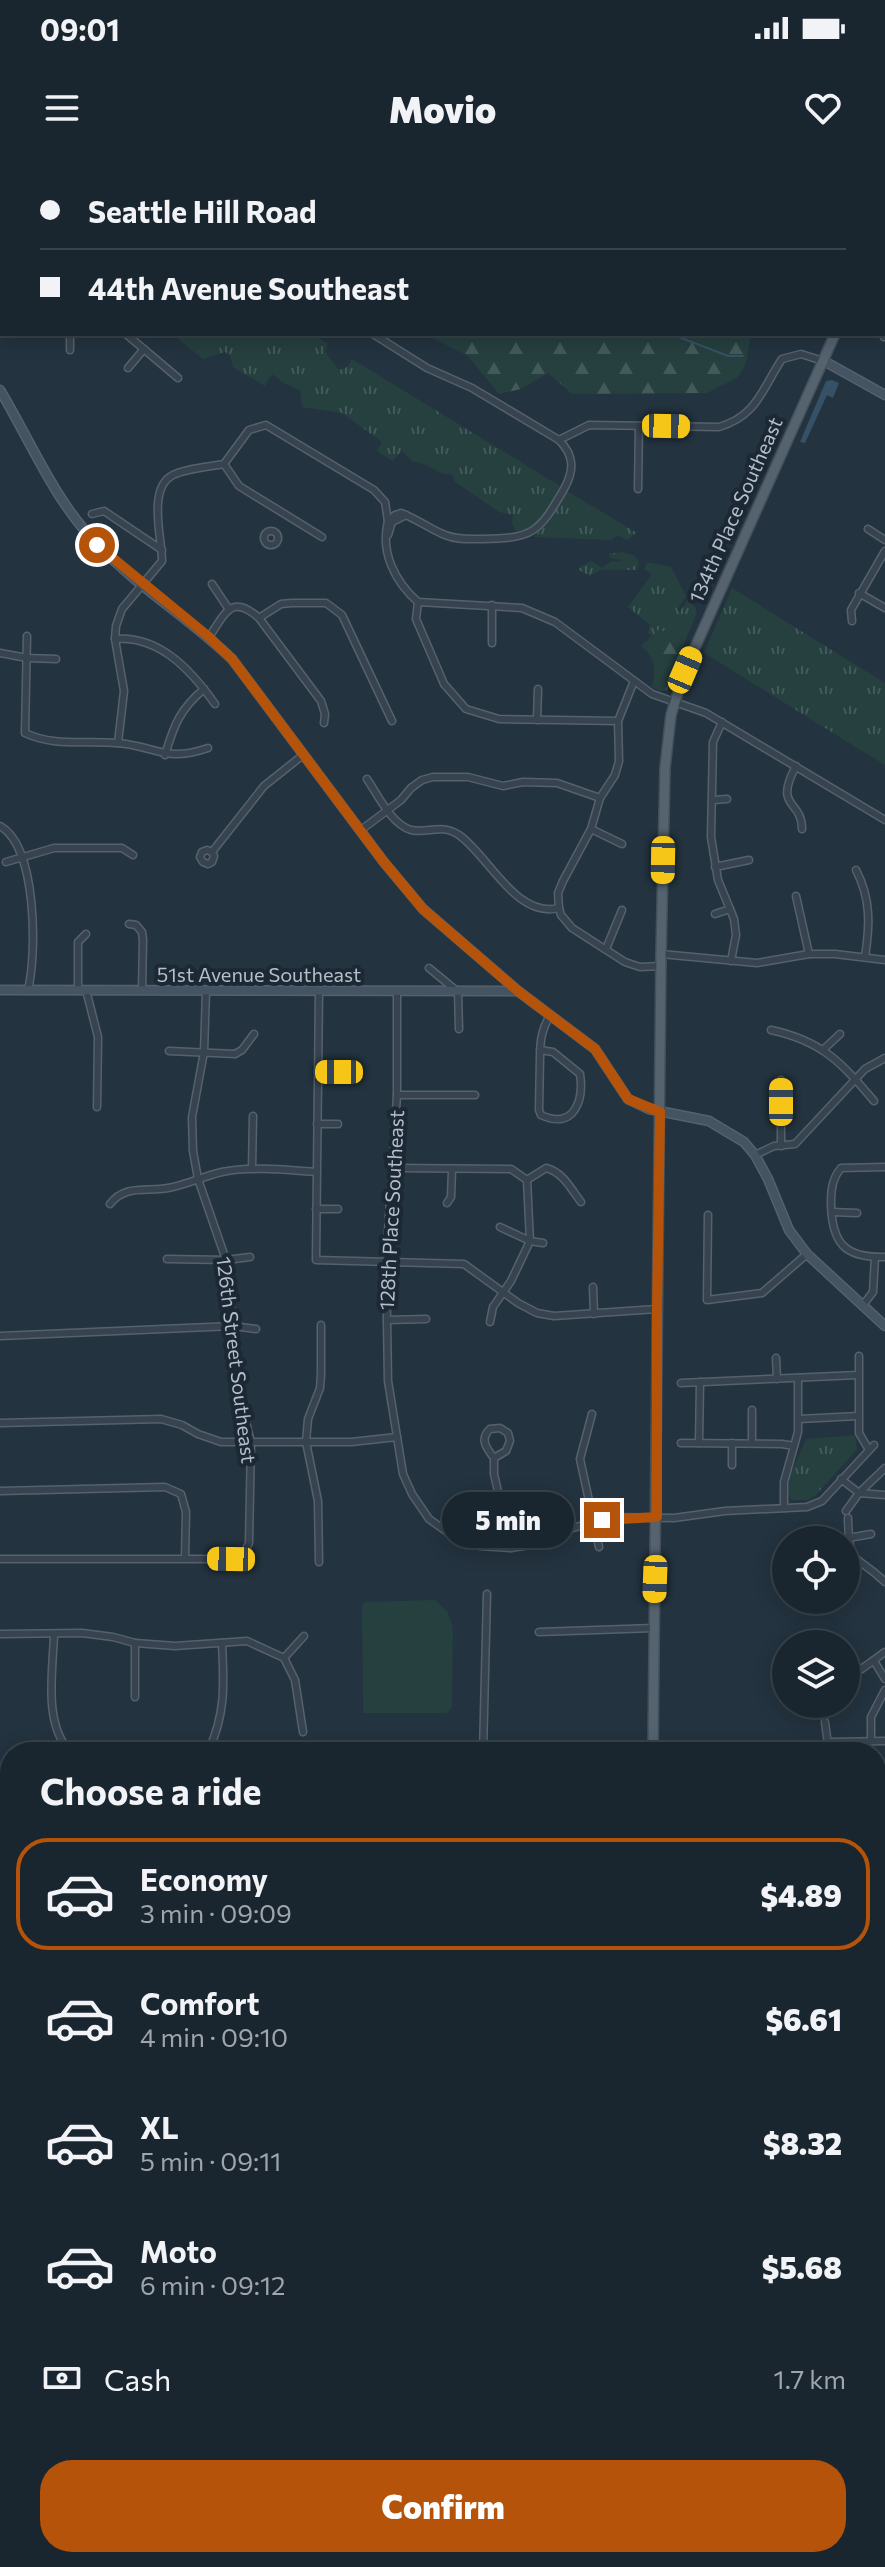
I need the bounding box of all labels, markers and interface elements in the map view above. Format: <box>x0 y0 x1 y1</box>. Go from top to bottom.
text: 09:01 <box>40 10 120 47</box>
icon: menu <box>40 86 84 130</box>
text: Movio <box>389 86 496 130</box>
icon: heart <box>801 86 845 130</box>
text: Seattle Hill Road <box>88 192 317 229</box>
text: 44th Avenue Southeast <box>88 269 409 306</box>
street label: 134th Place Southeast <box>683 413 787 606</box>
car <box>642 414 690 438</box>
route start <box>79 527 115 563</box>
car <box>665 643 705 697</box>
car <box>651 836 675 884</box>
street label: 51st Avenue Southeast <box>157 962 361 986</box>
car <box>315 1060 363 1084</box>
car <box>769 1078 793 1126</box>
street label: 128th Place Southeast <box>374 1109 408 1311</box>
street label: 126th Street Southeast <box>212 1255 262 1465</box>
callout: 5 min <box>442 1492 574 1548</box>
route end <box>584 1502 620 1538</box>
text: 5 min <box>475 1504 541 1535</box>
map controls <box>772 1526 860 1718</box>
button: locate <box>772 1526 860 1614</box>
car <box>207 1547 255 1571</box>
car <box>642 1555 668 1603</box>
button: layers <box>772 1630 860 1718</box>
text: Choose a ride <box>40 1768 261 1812</box>
icon: car <box>44 1858 116 1930</box>
text: Economy <box>140 1860 268 1897</box>
text: $4.89 <box>760 1876 842 1913</box>
text: 3 min · 09:09 <box>140 1897 292 1928</box>
icon: car <box>44 1982 116 2054</box>
text: Comfort <box>140 1984 259 2021</box>
text: $6.61 <box>766 2000 842 2037</box>
text: 4 min · 09:10 <box>140 2021 288 2052</box>
icon: car <box>44 2106 116 2178</box>
text: XL <box>140 2108 179 2145</box>
text: $8.32 <box>763 2124 842 2161</box>
text: 5 min · 09:11 <box>140 2145 281 2176</box>
icon: car <box>44 2230 116 2302</box>
text: Moto <box>140 2232 217 2269</box>
text: $5.68 <box>762 2248 842 2285</box>
text: 6 min · 09:12 <box>140 2269 286 2300</box>
icon: cash <box>40 2356 84 2400</box>
text: Cash <box>104 2360 171 2397</box>
text: 1.7 km <box>774 2363 846 2394</box>
button: Confirm <box>40 2460 846 2552</box>

